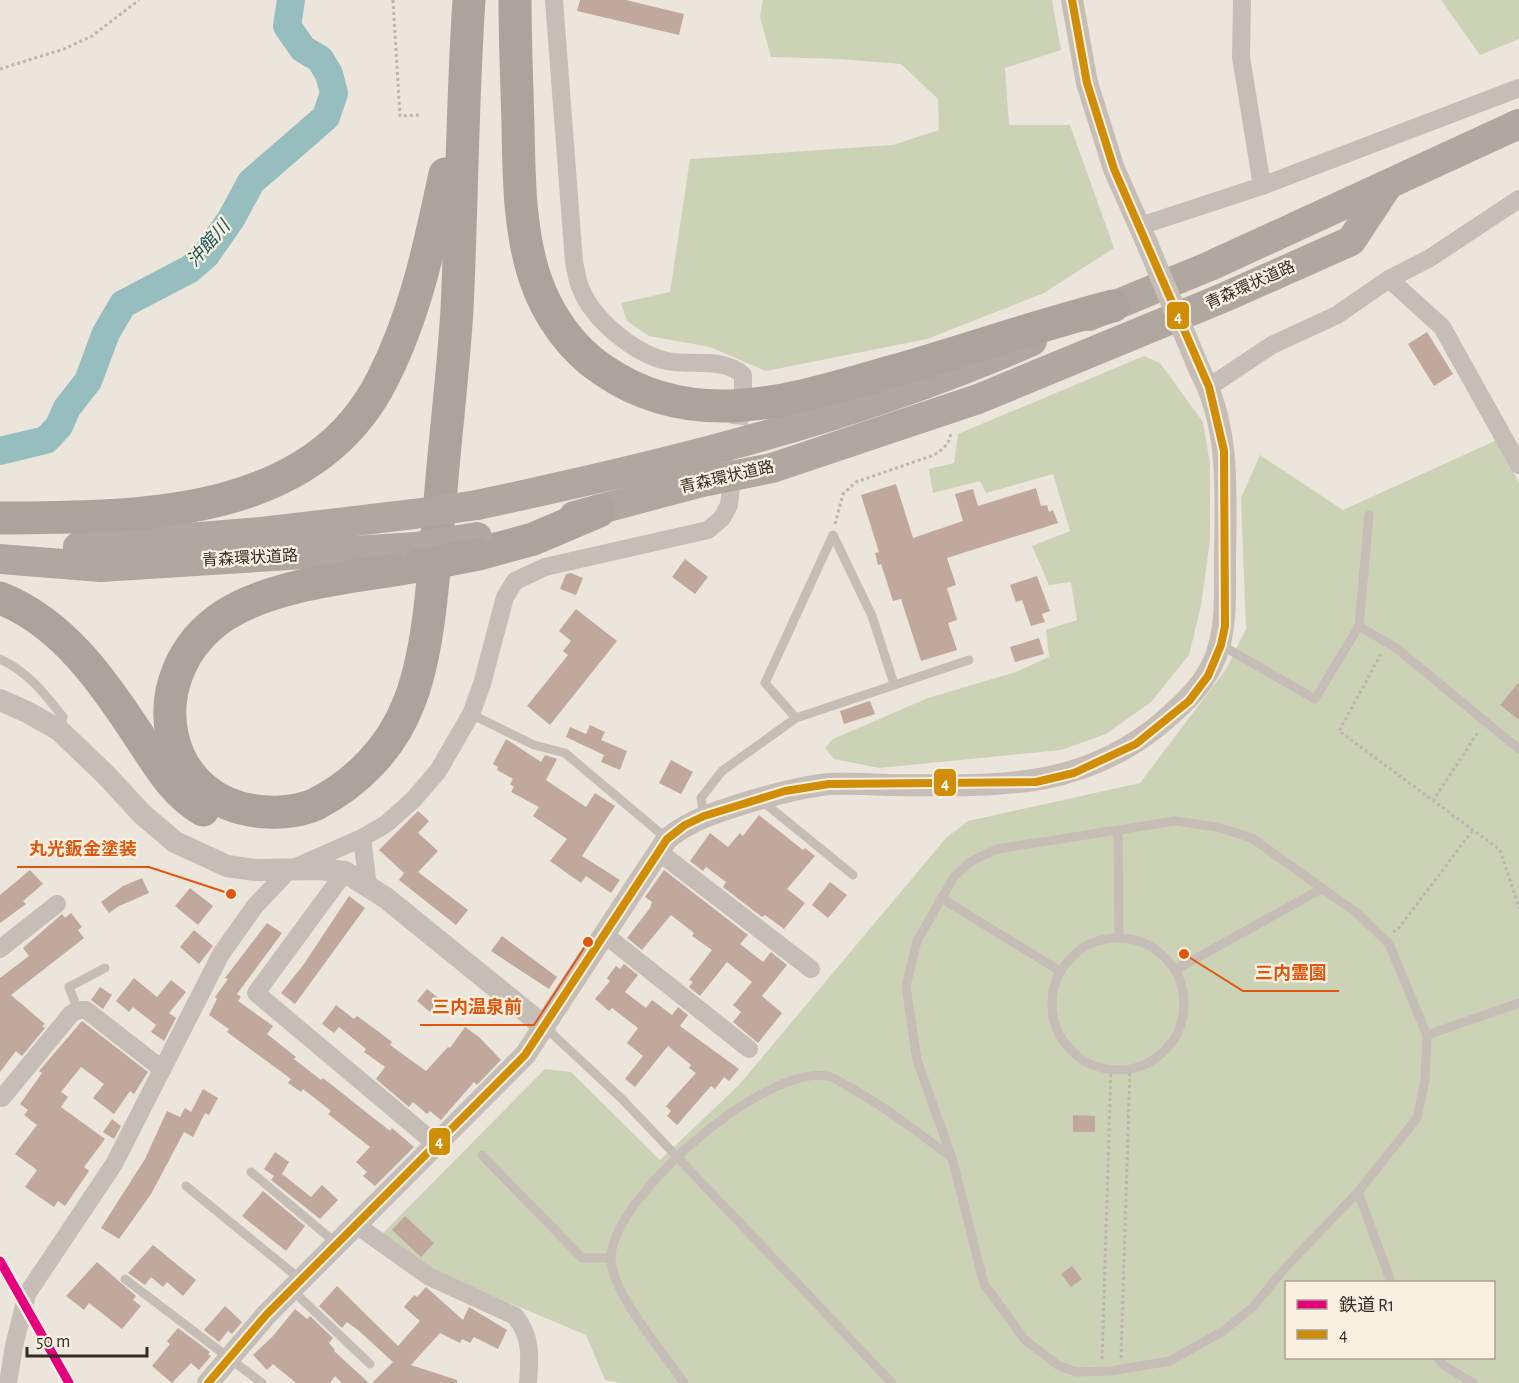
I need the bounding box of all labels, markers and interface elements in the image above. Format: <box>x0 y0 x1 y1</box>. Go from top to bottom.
water label: 沖館川 <box>183 215 235 270</box>
street label: 青森環状道路 <box>1202 257 1297 312</box>
line badge: 4 <box>1166 301 1190 330</box>
text: 4 <box>1174 309 1182 325</box>
street label: 青森環状道路 <box>678 457 776 496</box>
street label: 青森環状道路 <box>202 546 298 569</box>
line badge: 4 <box>933 768 957 797</box>
text: 4 <box>941 776 949 792</box>
callout: 丸光鈑金塗装 <box>17 831 149 867</box>
text: 丸光鈑金塗装 <box>29 840 137 859</box>
callout: 三内霊園 <box>1243 955 1339 991</box>
text: 三内霊園 <box>1255 964 1327 983</box>
callout: 三内温泉前 <box>420 989 534 1025</box>
text: 三内温泉前 <box>432 997 522 1017</box>
line badge: 4 <box>428 1127 451 1156</box>
text: 4 <box>435 1134 443 1150</box>
legend <box>1285 1281 1495 1359</box>
text: 鉄道 R1 <box>1339 1295 1394 1315</box>
scale bar <box>27 1320 147 1358</box>
text: 4 <box>1339 1327 1348 1345</box>
text: 50 m <box>36 1333 70 1351</box>

